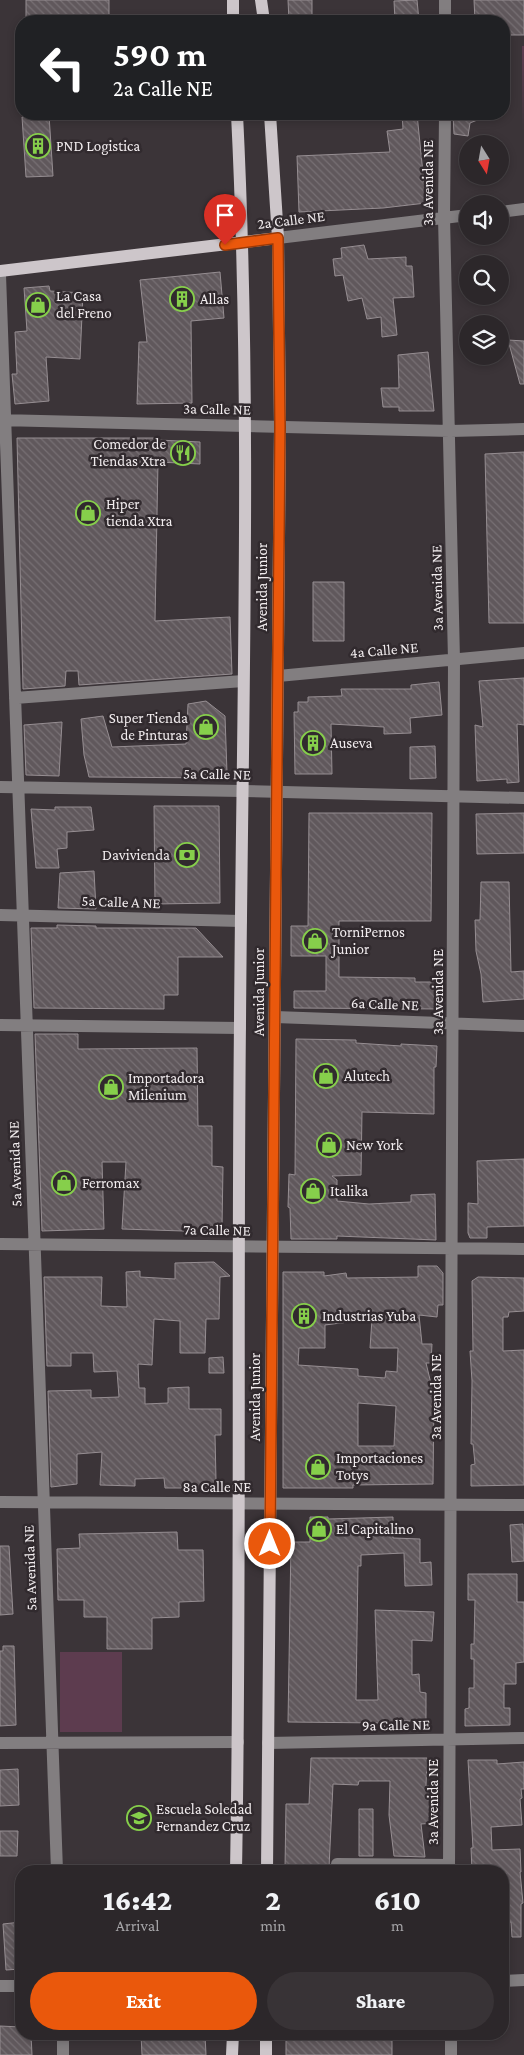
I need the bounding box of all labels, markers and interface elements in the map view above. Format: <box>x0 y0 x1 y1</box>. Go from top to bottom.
icon: left <box>30 35 95 100</box>
text: 590 m <box>113 35 207 74</box>
text: 2a Calle NE <box>113 76 213 101</box>
building icon: PND Logistica <box>25 133 51 159</box>
north arrow <box>459 135 509 185</box>
map controls <box>459 135 509 365</box>
place label: PND Logistica <box>56 138 140 155</box>
street label: 3a Avenida NE <box>420 140 436 226</box>
pin <box>204 194 246 245</box>
button: sound <box>459 195 509 245</box>
icon: arrive <box>211 201 239 229</box>
street label: 2a Calle NE <box>256 208 326 232</box>
button: search <box>459 255 509 305</box>
building icon: Allas <box>169 286 195 312</box>
place label: La Casa del Freno <box>56 288 112 321</box>
place label: Allas <box>200 291 229 307</box>
shop icon: La Casa del Freno <box>25 292 51 318</box>
button: layers <box>459 315 509 365</box>
street label: 3a Calle NE <box>183 400 251 418</box>
place label: Comedor de Tiendas Xtra <box>91 436 166 469</box>
restaurant icon: Comedor de Tiendas Xtra <box>170 440 196 466</box>
place label: Hiper tienda Xtra <box>106 496 172 529</box>
shop icon: Hiper tienda Xtra <box>75 500 101 526</box>
street label: Avenida Junior <box>254 542 271 631</box>
street label: 3a Avenida NE <box>428 545 446 631</box>
street label: 4a Calle NE <box>349 639 419 661</box>
place label: Super Tienda de Pinturas <box>109 710 188 743</box>
shop icon: Super Tienda de Pinturas <box>193 714 219 740</box>
building icon: Auseva <box>300 730 326 756</box>
place label: Auseva <box>330 735 373 751</box>
street label: 5a Calle NE <box>183 765 251 783</box>
bank icon: Davivienda <box>174 842 200 868</box>
place label: Davivienda <box>102 847 170 863</box>
street label: 5a Calle A NE <box>81 893 161 911</box>
place label: TorniPernos Junior <box>330 924 405 958</box>
shop icon: TorniPernos Junior <box>302 928 328 954</box>
street label: Avenida Junior <box>251 947 268 1036</box>
street label: 3a Avenida NE <box>430 949 446 1035</box>
street label: 6a Calle NE <box>351 995 419 1013</box>
shop icon: Alutech <box>313 1063 339 1089</box>
place label: Alutech <box>344 1068 390 1084</box>
place label: Importadora Milenium <box>128 1070 204 1103</box>
shop icon: Importadora Milenium <box>98 1074 124 1100</box>
street label: 5a Avenida NE <box>6 1121 24 1207</box>
shop icon: New York <box>316 1132 342 1158</box>
place label: New York <box>346 1137 404 1153</box>
shop icon: Ferromax <box>51 1170 77 1196</box>
place label: Ferromax <box>82 1175 139 1191</box>
shop icon: Italika <box>300 1178 326 1204</box>
place label: Italika <box>330 1183 368 1199</box>
street label: 7a Calle NE <box>183 1221 251 1239</box>
building icon: Industrias Yuba <box>291 1303 317 1329</box>
place label: Industrias Yuba <box>322 1308 416 1324</box>
street label: Avenida Junior <box>247 1352 264 1441</box>
street label: 3a Avenida NE <box>428 1354 444 1440</box>
place label: Importaciones Totys <box>336 1450 423 1484</box>
shop icon: Importaciones Totys <box>305 1454 331 1480</box>
street label: 8a Calle NE <box>183 1479 251 1495</box>
shop icon: El Capitalino <box>306 1516 332 1542</box>
position arrow <box>243 1517 295 1569</box>
place label: El Capitalino <box>336 1521 414 1538</box>
street label: 5a Avenida NE <box>21 1525 39 1611</box>
street label: 9a Calle NE <box>362 1716 430 1734</box>
street label: 3a Avenida NE <box>425 1759 441 1845</box>
place label: Escuela Soledad Fernandez Cruz <box>156 1801 252 1834</box>
school or university icon: Escuela Soledad Fernandez Cruz <box>126 1805 152 1831</box>
text: 16:42 <box>103 1883 172 1916</box>
text: 2 <box>265 1883 281 1916</box>
text: 610 <box>374 1883 421 1916</box>
text: Arrival <box>116 1917 159 1934</box>
text: min <box>260 1917 286 1934</box>
text: m <box>391 1917 404 1934</box>
button: Exit <box>30 1972 257 2030</box>
button: Share <box>267 1972 494 2030</box>

